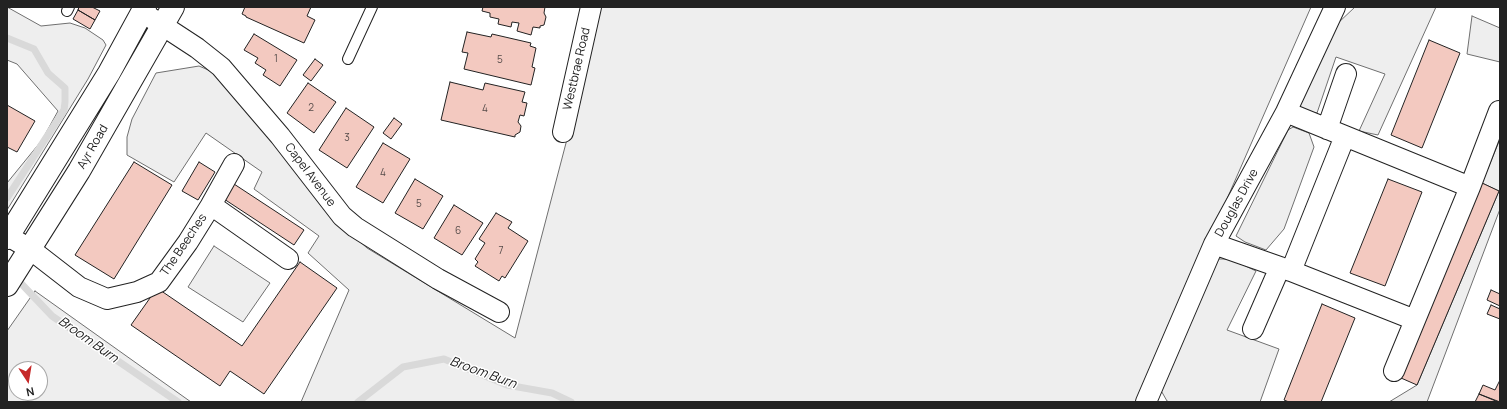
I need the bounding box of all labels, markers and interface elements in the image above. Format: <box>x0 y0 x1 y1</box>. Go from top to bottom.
street label: Westbrae Road <box>560 26 594 112</box>
house number: 1 <box>274 53 278 65</box>
house number: 5 <box>497 54 503 66</box>
house number: 2 <box>308 102 314 114</box>
house number: 4 <box>482 103 488 115</box>
street label: Ayr Road <box>75 122 111 172</box>
house number: 3 <box>344 132 350 144</box>
street label: Capel Avenue <box>281 140 339 210</box>
street label: Douglas Drive <box>1212 166 1262 240</box>
house number: 4 <box>380 167 386 179</box>
house number: 5 <box>416 198 422 210</box>
street label: The Beeches <box>158 211 210 279</box>
house number: 6 <box>455 225 461 237</box>
house number: 7 <box>498 245 504 257</box>
water label: Broom Burn <box>55 314 121 366</box>
water label: Broom Burn <box>448 354 518 392</box>
north arrow <box>8 361 48 401</box>
text: N <box>25 384 36 400</box>

